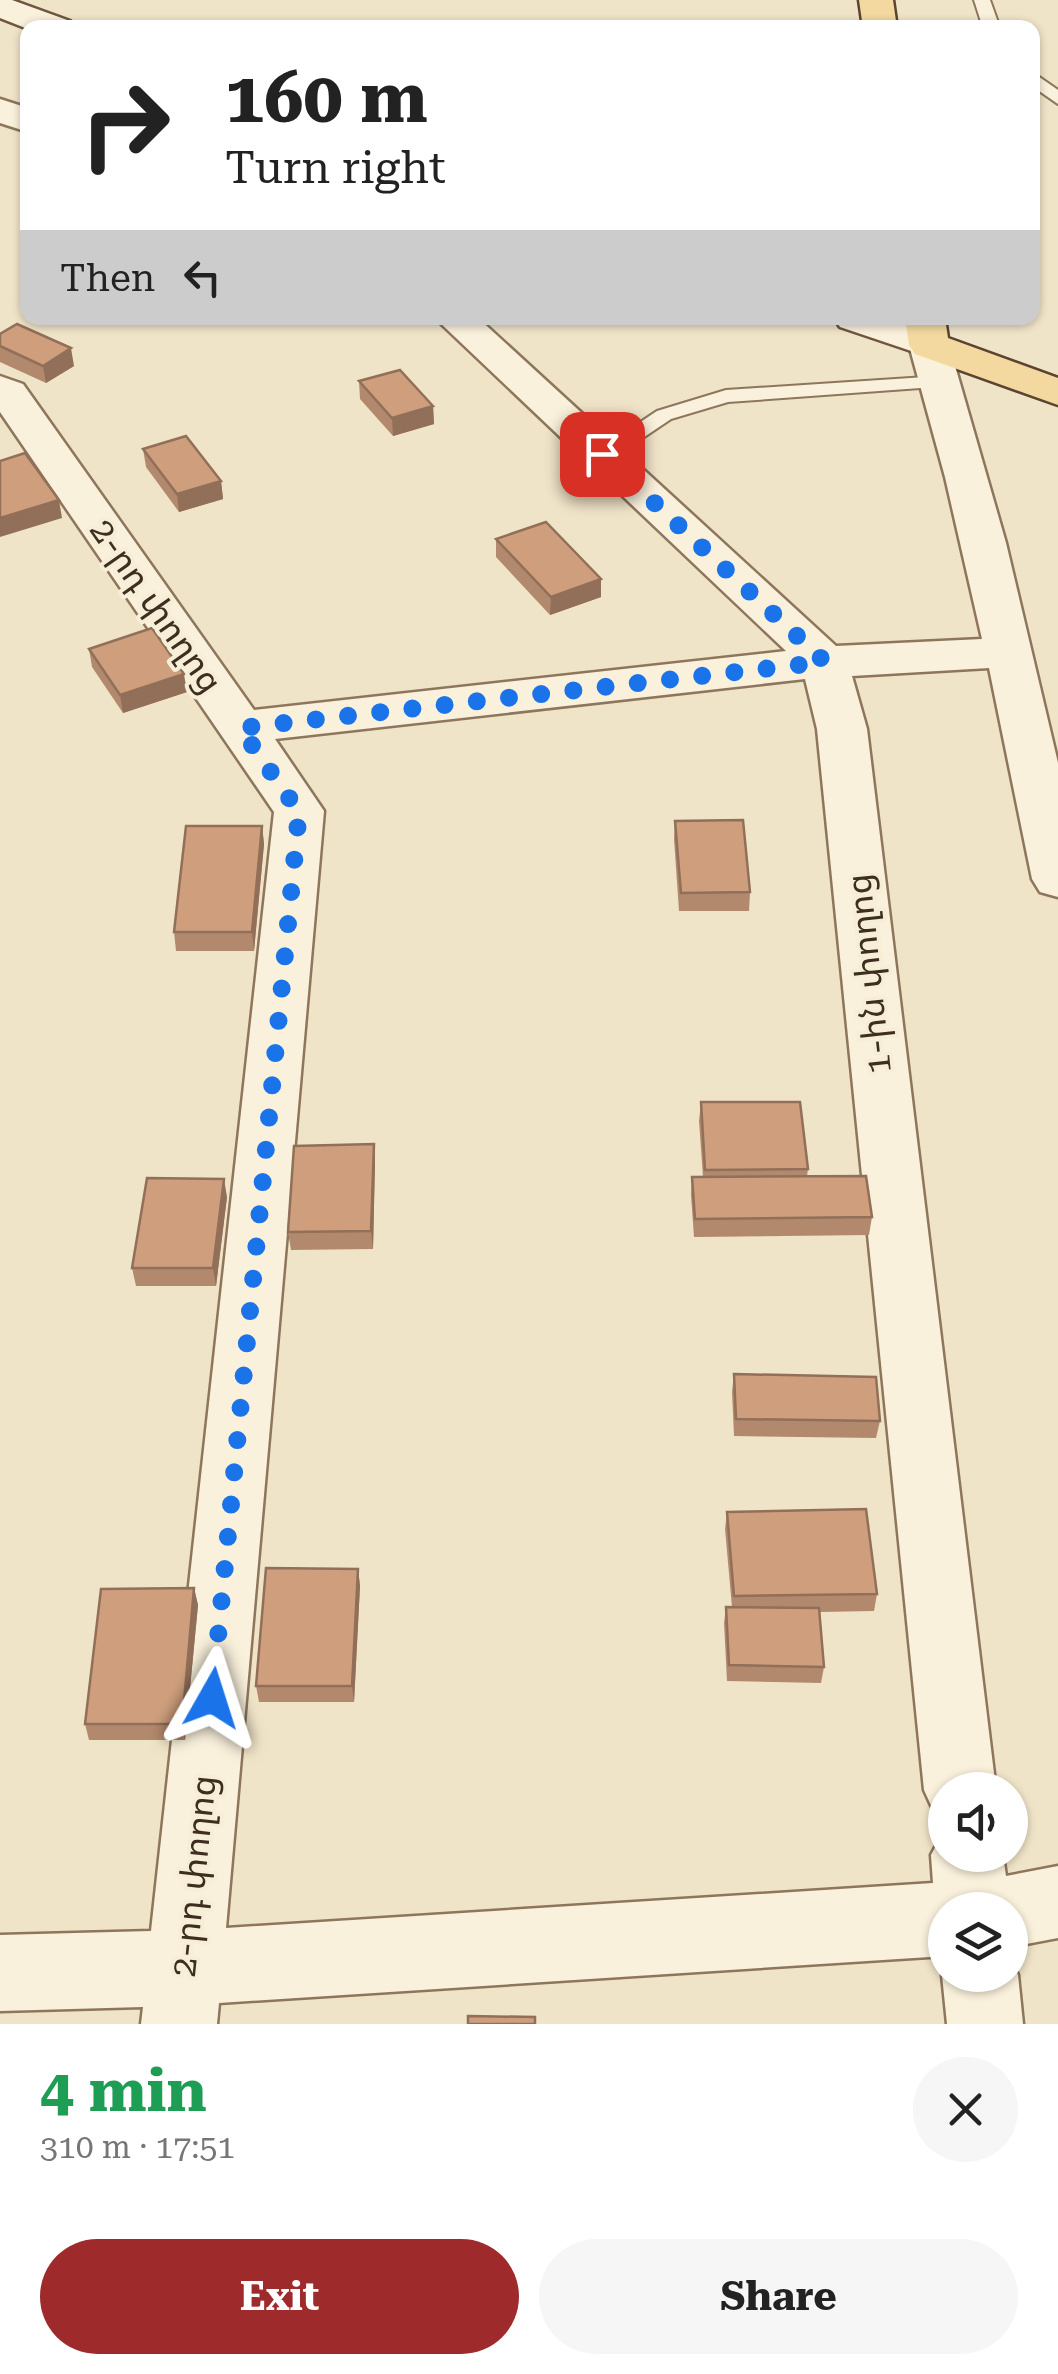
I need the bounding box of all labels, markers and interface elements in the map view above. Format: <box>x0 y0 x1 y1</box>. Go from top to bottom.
text: 160 m <box>225 57 428 139</box>
icon: right <box>60 60 190 190</box>
text: Turn right <box>225 141 446 194</box>
icon: left <box>175 250 230 305</box>
text: Then <box>60 256 155 300</box>
pin <box>560 412 645 497</box>
icon: arrive <box>575 427 630 482</box>
street label: 2-րդ փողոց <box>81 511 231 701</box>
street label: 1-ին փողոց <box>838 872 900 1076</box>
position arrow <box>160 1646 264 1750</box>
map controls <box>928 1772 1028 1992</box>
button: sound <box>928 1772 1028 1872</box>
street label: 2-րդ փողոց <box>163 1773 225 1979</box>
button: layers <box>928 1892 1028 1992</box>
text: 4 min <box>40 2055 207 2126</box>
button: close <box>913 2057 1018 2162</box>
text: 310 m · 17:51 <box>40 2128 235 2166</box>
button: Exit <box>40 2239 519 2354</box>
button: Share <box>539 2239 1018 2354</box>

